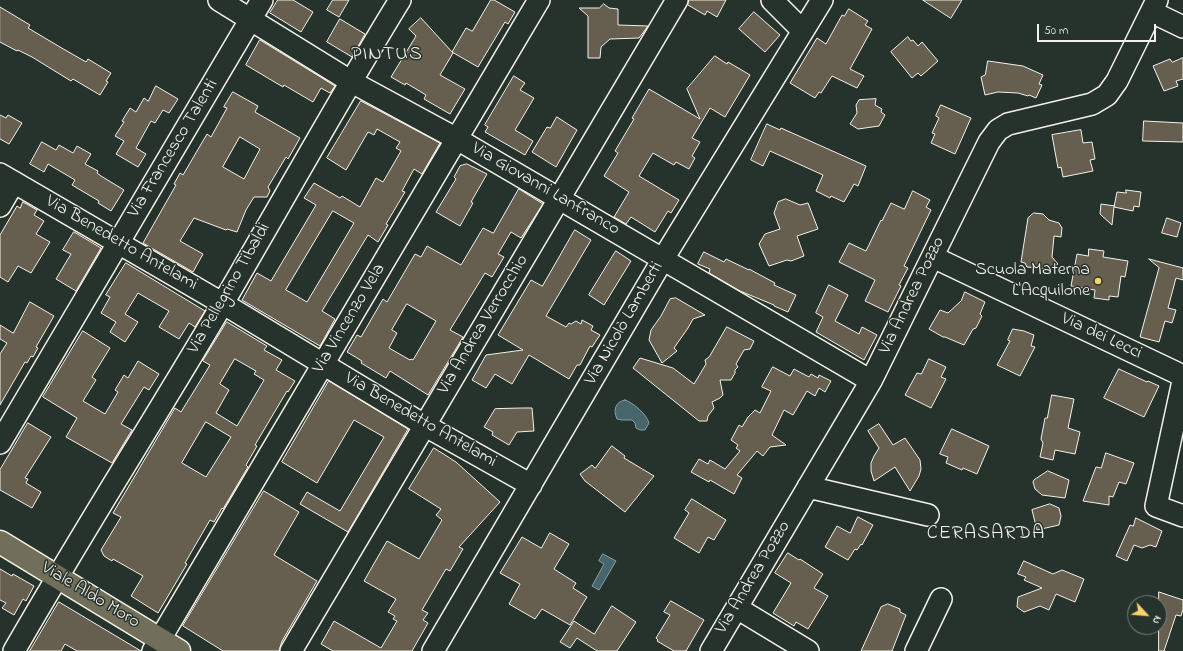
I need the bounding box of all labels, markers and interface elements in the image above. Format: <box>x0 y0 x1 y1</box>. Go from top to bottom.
scale bar <box>1039 16 1158 42</box>
text: 50 m <box>1044 22 1068 40</box>
district label: PINTUS <box>351 44 423 68</box>
street label: Via Francesco Talenti <box>124 76 224 222</box>
street label: Via Giovanni Lanfranco <box>467 139 623 241</box>
street label: Via Benedetto Antelami <box>41 192 201 296</box>
street label: Via Pellegrino Tibaldi <box>184 220 276 358</box>
street label: Via Andrea Pozzo <box>875 234 951 358</box>
street label: Via Andrea Verrocchio <box>434 251 534 399</box>
street label: Via Nicolò Lamberti <box>581 259 669 389</box>
street label: Via Vincenzo Vela <box>309 260 391 378</box>
place label: Scuola Materna L'Acquilone <box>975 260 1090 302</box>
marker: Scuola Materna L'Acquilone <box>1093 276 1103 286</box>
street label: Via dei Lecci <box>1057 309 1145 365</box>
street label: Via Benedetto Antelami <box>340 369 500 473</box>
street label: Via Andrea Pozzo <box>712 518 796 638</box>
district label: CERASARDA <box>927 523 1045 547</box>
street label: Viale Aldo Moro <box>37 558 143 634</box>
north arrow <box>1127 595 1167 635</box>
text: N <box>1148 613 1166 627</box>

